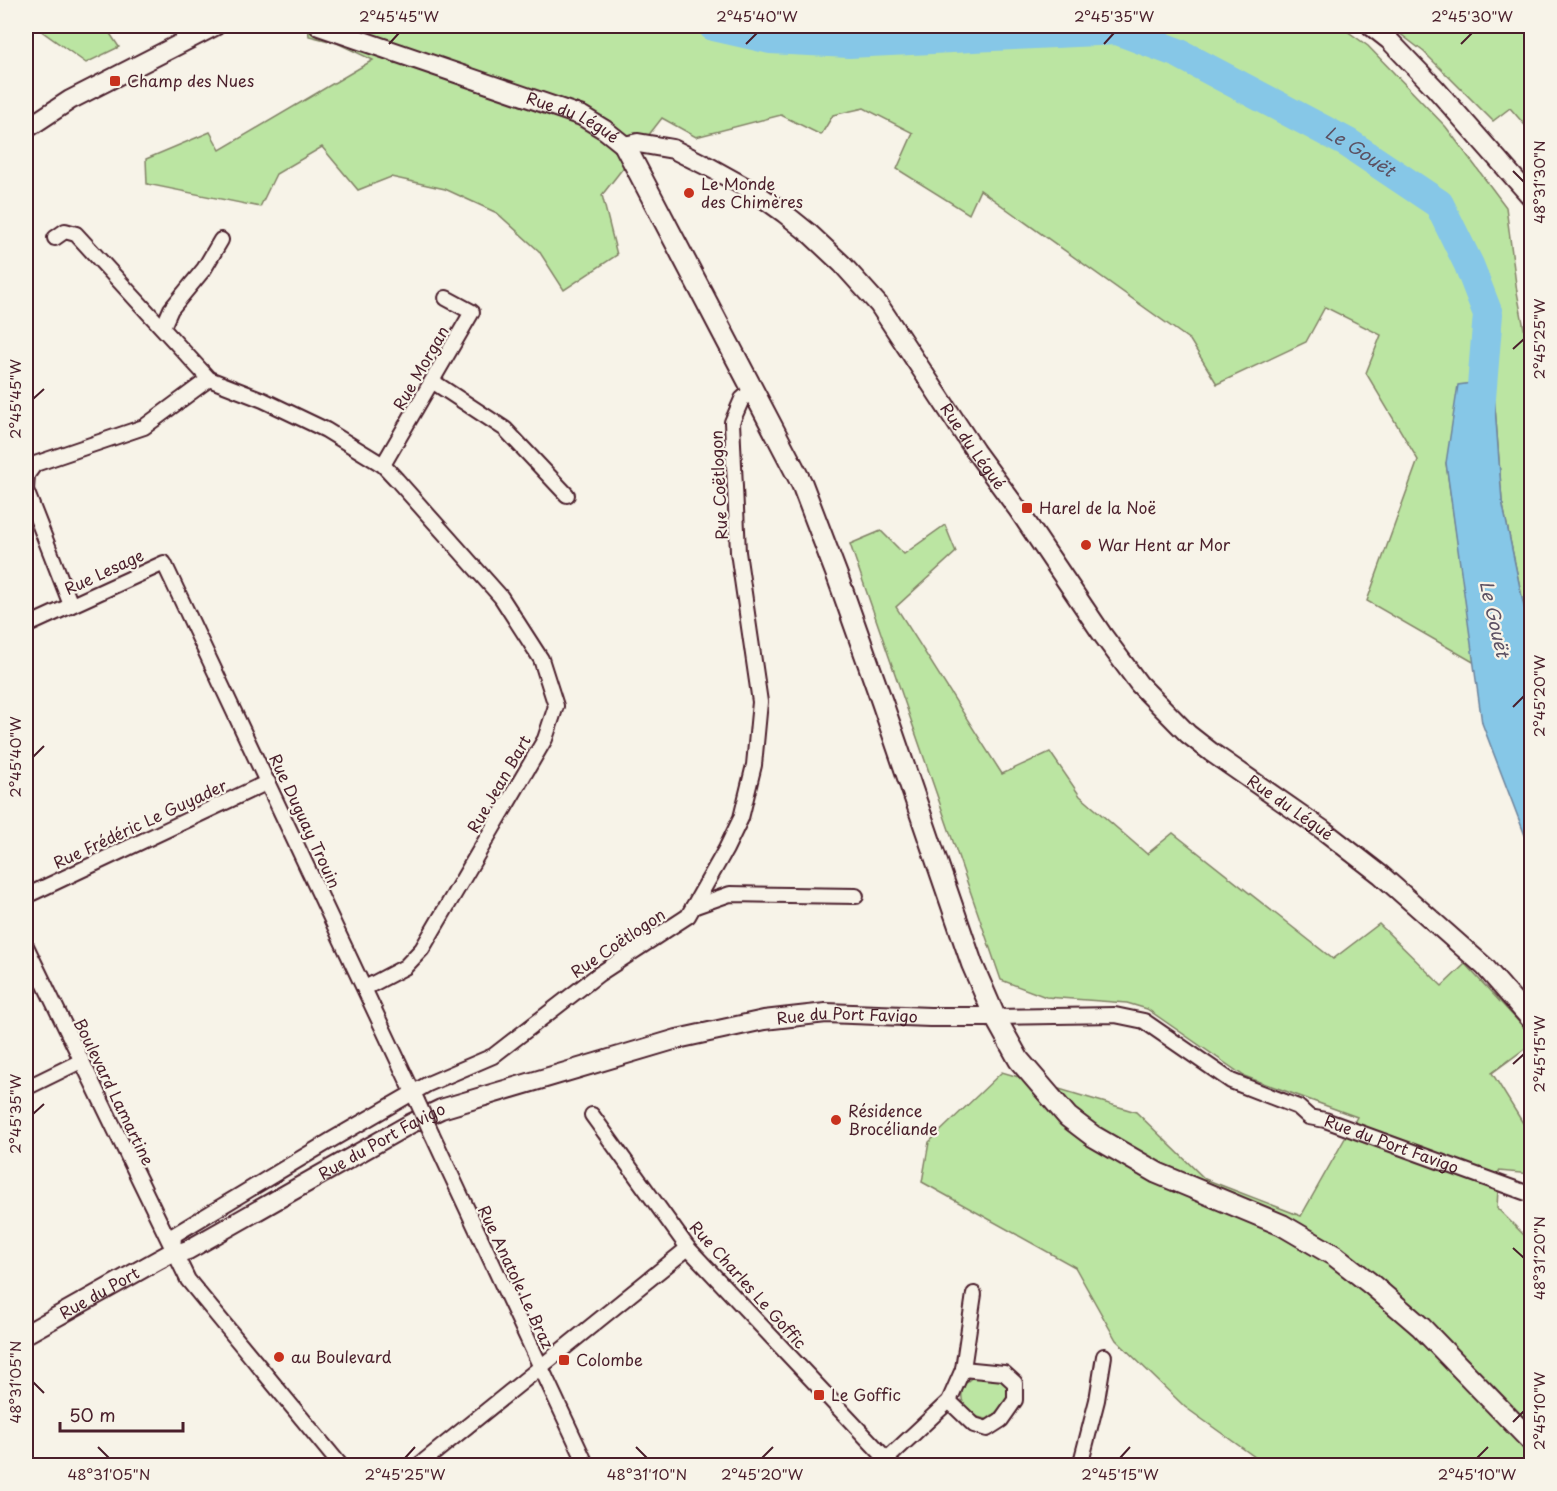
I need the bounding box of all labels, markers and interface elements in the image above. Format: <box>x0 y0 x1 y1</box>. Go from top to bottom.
text: 2°45'45"W <box>359 4 440 27</box>
text: 2°45'40"W <box>716 4 798 27</box>
text: 2°45'35"W <box>1074 4 1155 27</box>
text: 2°45'30"W <box>1431 4 1513 27</box>
place label: Champ des Nues <box>127 68 254 92</box>
marker: Champ des Nues <box>108 74 122 88</box>
street label: Rue du Légué <box>523 85 625 148</box>
water label: Le Gouët <box>1321 118 1403 184</box>
text: 48°31'30"N <box>1527 140 1550 224</box>
place label: Le Monde des Chimères <box>701 171 803 213</box>
marker: Le Monde des Chimères <box>682 186 696 200</box>
text: 2°45'25"W <box>1527 298 1550 379</box>
street label: Rue Morgan <box>386 321 454 414</box>
text: 2°45'45"W <box>3 358 26 439</box>
street label: Rue du Légué <box>935 398 1012 494</box>
street label: Rue Coëtlogon <box>703 430 733 540</box>
place label: Harel de la Noë <box>1039 495 1156 519</box>
marker: Harel de la Noë <box>1020 501 1034 515</box>
place label: War Hent ar Mor <box>1098 532 1231 556</box>
marker: War Hent ar Mor <box>1079 538 1093 552</box>
street label: Rue Lesage <box>60 542 147 600</box>
water label: Le Gouët <box>1474 578 1518 662</box>
text: 2°45'20"W <box>1527 654 1550 737</box>
text: 2°45'40"W <box>3 716 26 798</box>
street label: Rue Jean Bart <box>460 730 536 837</box>
street label: Rue Duguay Trouin <box>264 750 348 892</box>
street label: Rue du Légué <box>1243 768 1340 845</box>
street label: Rue Frédéric Le Guyader <box>49 772 231 874</box>
street label: Rue Coëtlogon <box>565 902 670 983</box>
street label: Rue du Port Favigo <box>775 1000 918 1030</box>
street label: Boulevard Lamartine <box>69 1014 161 1169</box>
text: 2°45'15"W <box>1527 1015 1550 1093</box>
text: 2°45'35"W <box>3 1073 26 1154</box>
street label: Rue du Port Favigo <box>313 1096 449 1185</box>
place label: Résidence Brocéliande <box>848 1098 938 1140</box>
street label: Rue du Port Favigo <box>1321 1108 1462 1179</box>
marker: Résidence Brocéliande <box>829 1113 843 1127</box>
street label: Rue Anatole Le Braz <box>473 1201 561 1353</box>
street label: Rue Charles Le Goffic <box>685 1215 813 1354</box>
text: 48°31'20"N <box>1527 1216 1550 1300</box>
street label: Rue du Port <box>54 1260 144 1324</box>
text: 48°31'05"N <box>3 1340 26 1424</box>
place label: au Boulevard <box>291 1344 392 1368</box>
place label: Colombe <box>576 1347 643 1371</box>
marker: au Boulevard <box>272 1350 286 1364</box>
marker: Colombe <box>557 1353 571 1367</box>
text: 2°45'10"W <box>1527 1371 1550 1450</box>
place label: Le Goffic <box>831 1382 901 1406</box>
marker: Le Goffic <box>812 1388 826 1402</box>
scale bar <box>60 1395 183 1433</box>
text: 50 m <box>69 1401 116 1428</box>
text: 48°31'05"N <box>67 1462 151 1485</box>
text: 2°45'25"W <box>365 1462 446 1485</box>
text: 48°31'10"N <box>607 1462 687 1485</box>
text: 2°45'20"W <box>721 1462 804 1485</box>
text: 2°45'15"W <box>1081 1462 1159 1485</box>
text: 2°45'10"W <box>1438 1462 1517 1485</box>

